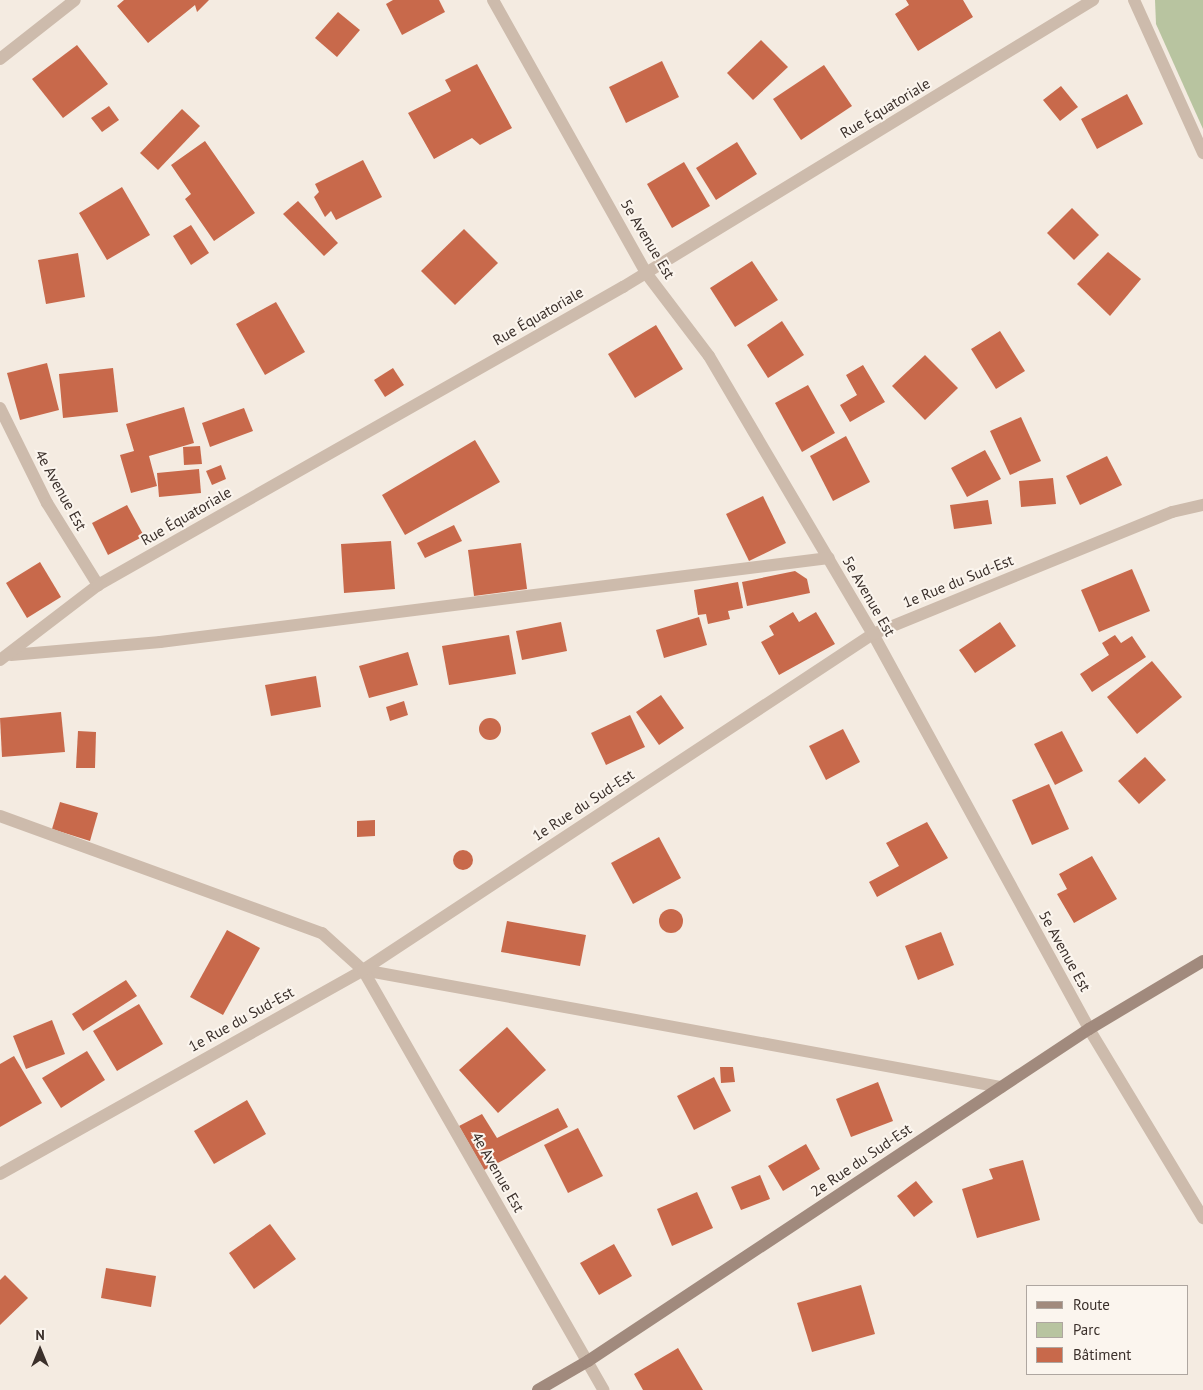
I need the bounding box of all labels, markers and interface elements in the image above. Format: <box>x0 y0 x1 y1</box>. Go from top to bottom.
street label: Rue Équatoriale <box>837 74 933 142</box>
street label: 5e Avenue Est <box>617 196 679 282</box>
street label: Rue Équatoriale <box>489 283 587 349</box>
street label: 4e Avenue Est <box>31 446 91 534</box>
street label: Rue Équatoriale <box>137 483 235 549</box>
street label: 1e Rue du Sud-Est <box>900 551 1016 611</box>
street label: 5e Avenue Est <box>839 552 899 640</box>
street label: 1e Rue du Sud-Est <box>529 765 637 845</box>
street label: 5e Avenue Est <box>1035 907 1095 995</box>
street label: 1e Rue du Sud-Est <box>185 983 297 1055</box>
street label: 2e Rue du Sud-Est <box>807 1120 915 1200</box>
street label: 4e Avenue Est <box>468 1128 528 1216</box>
legend <box>1026 1285 1188 1375</box>
text: Route <box>1073 1295 1110 1314</box>
text: Parc <box>1073 1320 1100 1339</box>
north arrow <box>15 1325 65 1375</box>
text: N <box>35 1326 45 1344</box>
text: Bâtiment <box>1073 1345 1131 1364</box>

